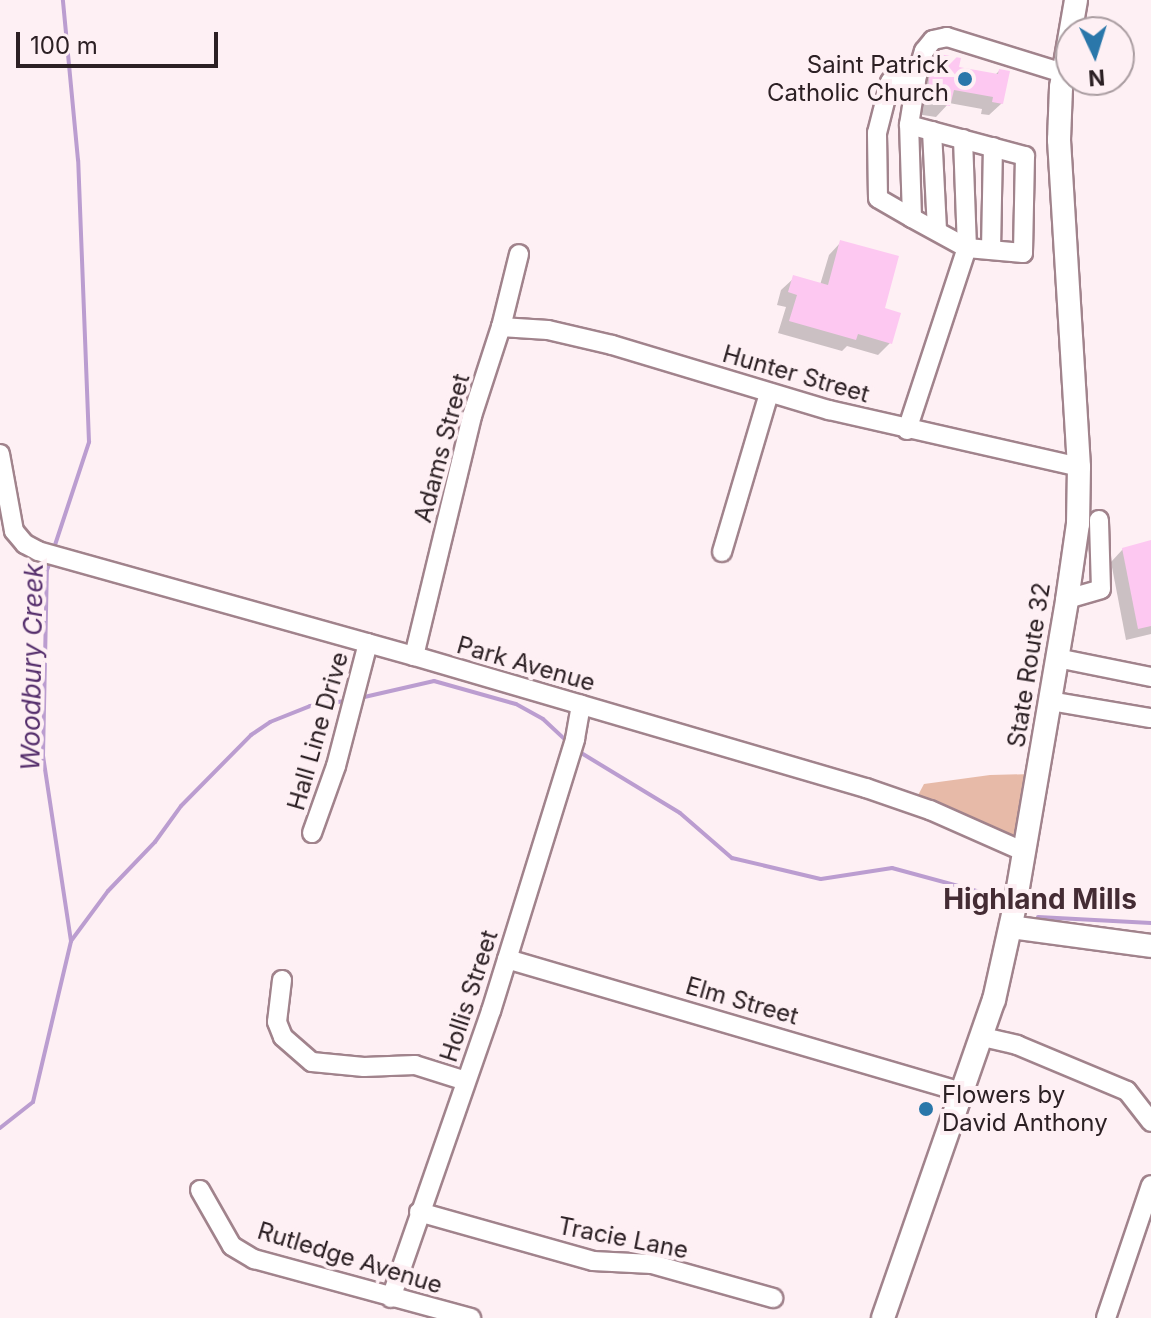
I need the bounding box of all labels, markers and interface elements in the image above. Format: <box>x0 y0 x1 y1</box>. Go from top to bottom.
scale bar <box>20 16 222 66</box>
north arrow <box>1055 16 1135 96</box>
text: 100 m <box>30 31 98 60</box>
place label: Saint Patrick Catholic Church <box>767 51 949 107</box>
text: N <box>1087 64 1106 92</box>
marker: Saint Patrick Catholic Church <box>956 70 974 88</box>
street label: Hunter Street <box>719 339 873 409</box>
street label: Adams Street <box>408 370 476 526</box>
water label: Woodbury Creek <box>15 563 49 771</box>
street label: State Route 32 <box>1002 580 1056 750</box>
street label: Park Avenue <box>454 631 598 697</box>
street label: Hall Line Drive <box>282 648 354 814</box>
district label: Highland Mills <box>943 882 1137 916</box>
street label: Hollis Street <box>434 926 504 1066</box>
street label: Elm Street <box>682 971 802 1031</box>
place label: Flowers by David Anthony <box>942 1081 1108 1137</box>
marker: Flowers by David Anthony <box>917 1100 935 1118</box>
street label: Tracie Lane <box>555 1211 691 1265</box>
street label: Rutledge Avenue <box>254 1216 446 1300</box>

